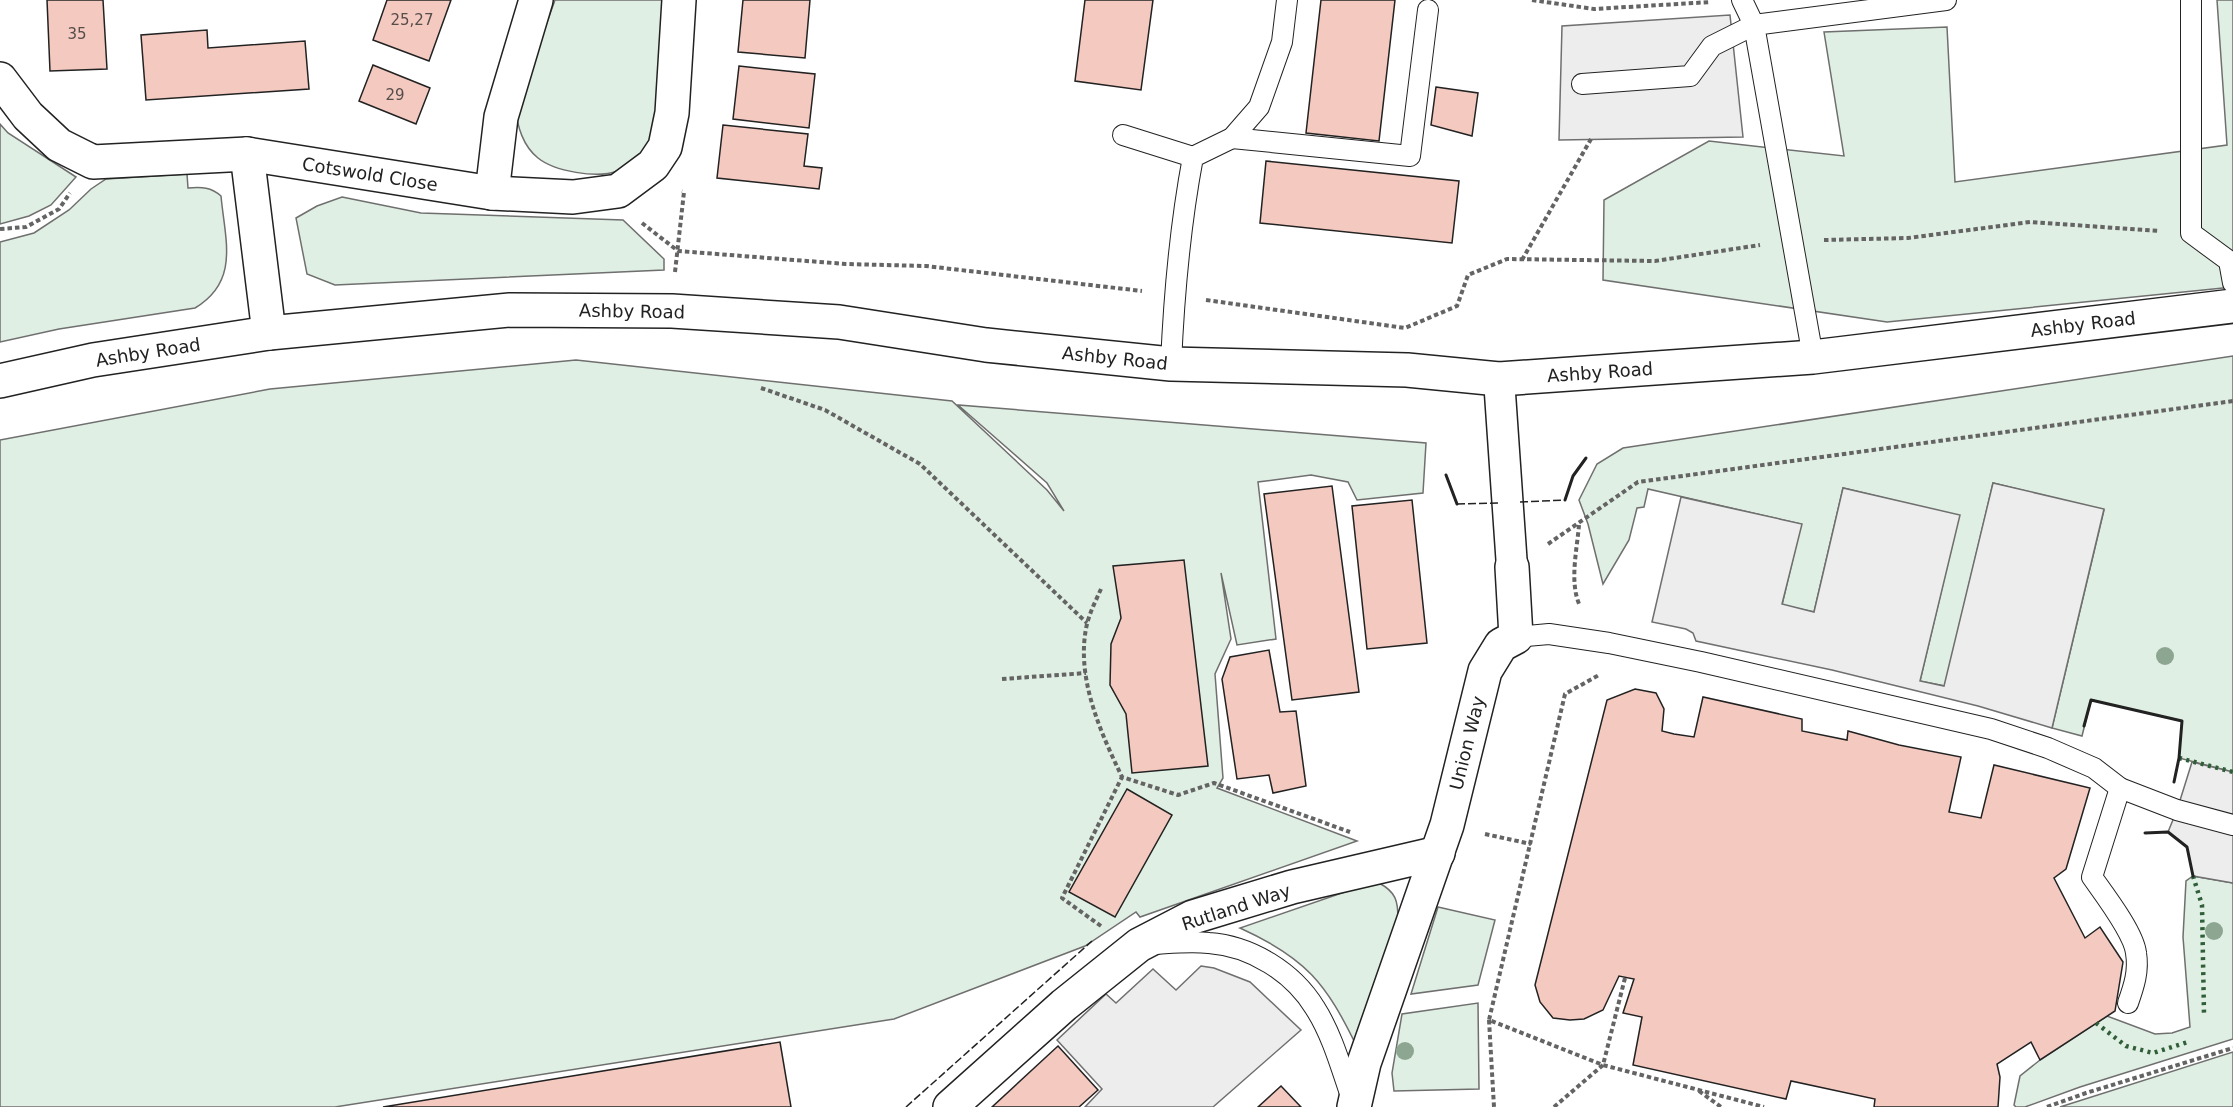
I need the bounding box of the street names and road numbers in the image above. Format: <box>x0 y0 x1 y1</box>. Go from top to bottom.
street label: Cotswold Close <box>301 153 439 195</box>
street label: Ashby Road <box>579 300 685 322</box>
street label: Ashby Road <box>2029 307 2137 341</box>
street label: Ashby Road <box>94 333 202 371</box>
street label: Ashby Road <box>1061 342 1169 374</box>
street label: Ashby Road <box>1546 358 1654 386</box>
street label: Union Way <box>1445 694 1489 792</box>
street label: Rutland Way <box>1179 879 1293 934</box>

